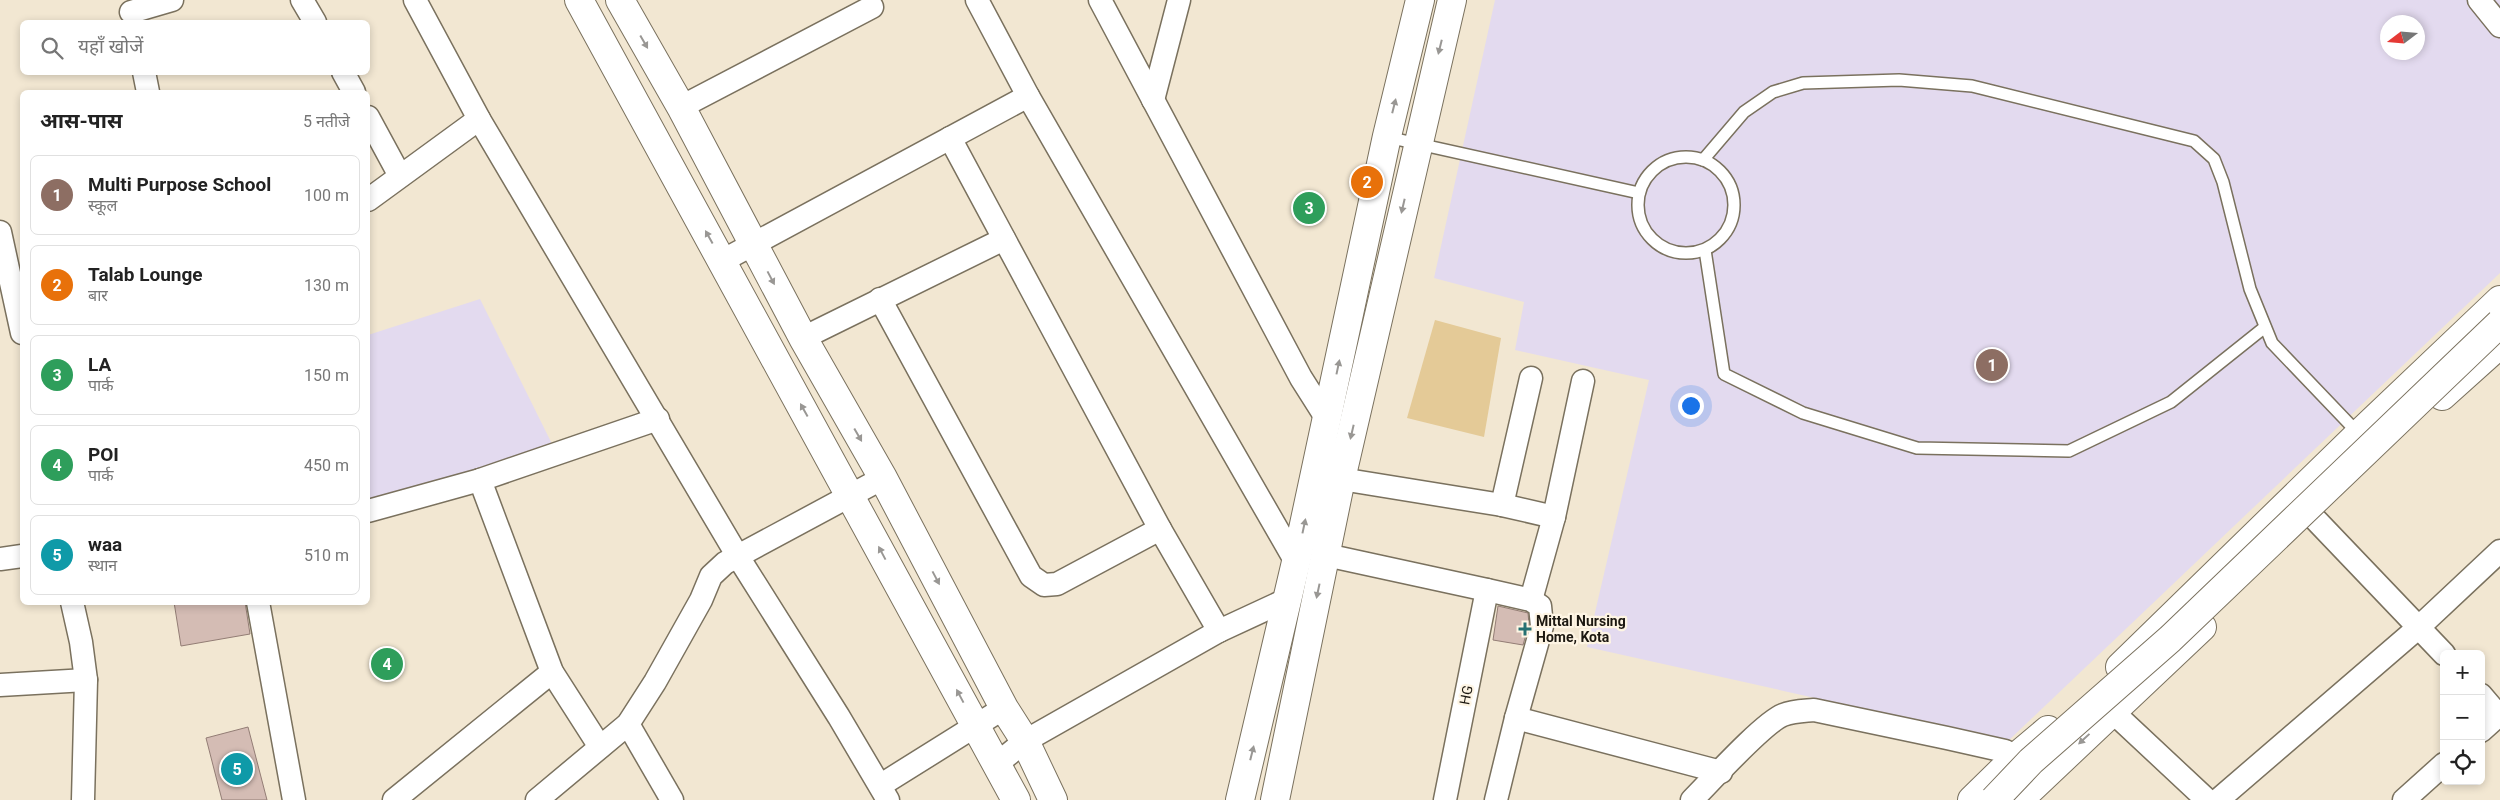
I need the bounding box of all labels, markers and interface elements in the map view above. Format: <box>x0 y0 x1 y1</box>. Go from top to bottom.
north arrow <box>2380 15 2425 60</box>
search box <box>20 20 370 75</box>
icon: search <box>38 34 66 62</box>
text: यहाँ खोजें <box>78 35 143 58</box>
one-way arrow <box>640 35 648 50</box>
one-way arrow <box>1436 40 1444 55</box>
one-way arrow <box>1390 98 1398 113</box>
text: आस-पास <box>40 109 122 133</box>
text: 5 नतीजे <box>303 112 350 131</box>
pin: 2 <box>1351 163 1383 201</box>
text: Multi Purpose School <box>88 173 271 196</box>
text: 1 <box>52 186 62 205</box>
text: 100 m <box>304 186 349 205</box>
pin: 3 <box>1293 189 1325 227</box>
text: स्कूल <box>88 196 117 215</box>
one-way arrow <box>1399 198 1407 213</box>
one-way arrow <box>705 230 713 245</box>
text: Talab Lounge <box>88 263 203 286</box>
one-way arrow <box>767 271 775 285</box>
text: 2 <box>52 276 62 295</box>
text: 130 m <box>304 276 349 295</box>
text: बार <box>88 286 108 305</box>
pin: 1 <box>1976 346 2008 384</box>
text: LA <box>88 353 111 376</box>
one-way arrow <box>1334 360 1342 375</box>
text: 3 <box>52 366 62 385</box>
text: 150 m <box>304 366 349 385</box>
text: पार्क <box>88 376 114 395</box>
your location <box>1678 393 1704 419</box>
one-way arrow <box>800 404 809 417</box>
one-way arrow <box>1348 425 1356 440</box>
one-way arrow <box>854 428 862 443</box>
text: POI <box>88 443 119 466</box>
text: 4 <box>52 456 62 475</box>
text: 450 m <box>304 456 349 475</box>
text: पार्क <box>88 466 114 485</box>
one-way arrow <box>1300 519 1308 534</box>
text: waa <box>88 533 122 556</box>
text: 5 <box>52 546 62 565</box>
text: 510 m <box>304 546 349 565</box>
one-way arrow <box>878 546 887 559</box>
text: स्थान <box>88 556 117 575</box>
one-way arrow <box>931 571 940 585</box>
one-way arrow <box>1314 584 1322 600</box>
place label: Mittal Nursing Home, Kota <box>1536 613 1626 645</box>
marker: Mittal Nursing Home, Kota <box>1518 622 1532 636</box>
pin: 4 <box>371 645 403 683</box>
map controls <box>2440 650 2485 785</box>
button: + <box>2440 650 2485 695</box>
street label: HG <box>1456 684 1476 706</box>
one-way arrow <box>956 688 964 703</box>
button: − <box>2440 695 2485 740</box>
one-way arrow <box>2078 734 2091 745</box>
button: locate <box>2440 740 2485 785</box>
one-way arrow <box>1248 745 1256 760</box>
pin: 5 <box>221 750 253 788</box>

